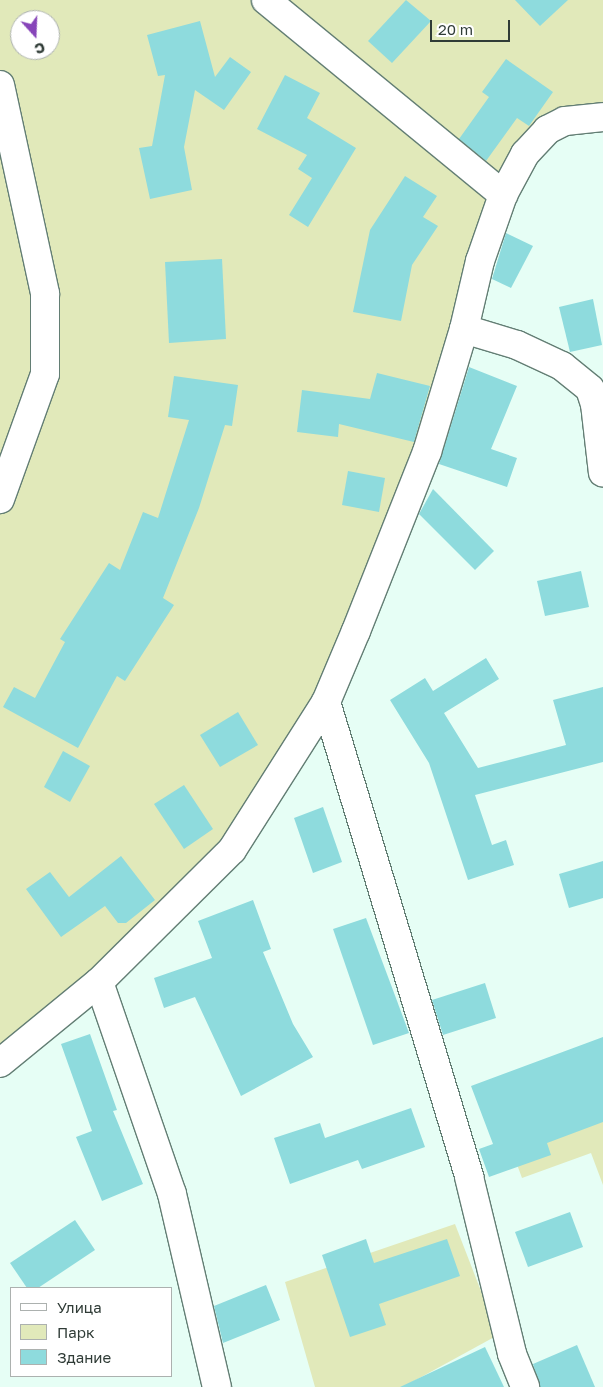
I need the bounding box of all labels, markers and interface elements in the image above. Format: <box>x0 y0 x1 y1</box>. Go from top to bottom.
north arrow <box>10 10 60 60</box>
scale bar <box>433 10 513 42</box>
text: 20 m <box>438 20 473 38</box>
text: С <box>32 39 48 58</box>
legend <box>10 1287 172 1377</box>
text: Улица <box>57 1298 102 1316</box>
text: Парк <box>57 1323 95 1341</box>
text: Здание <box>57 1348 111 1366</box>

